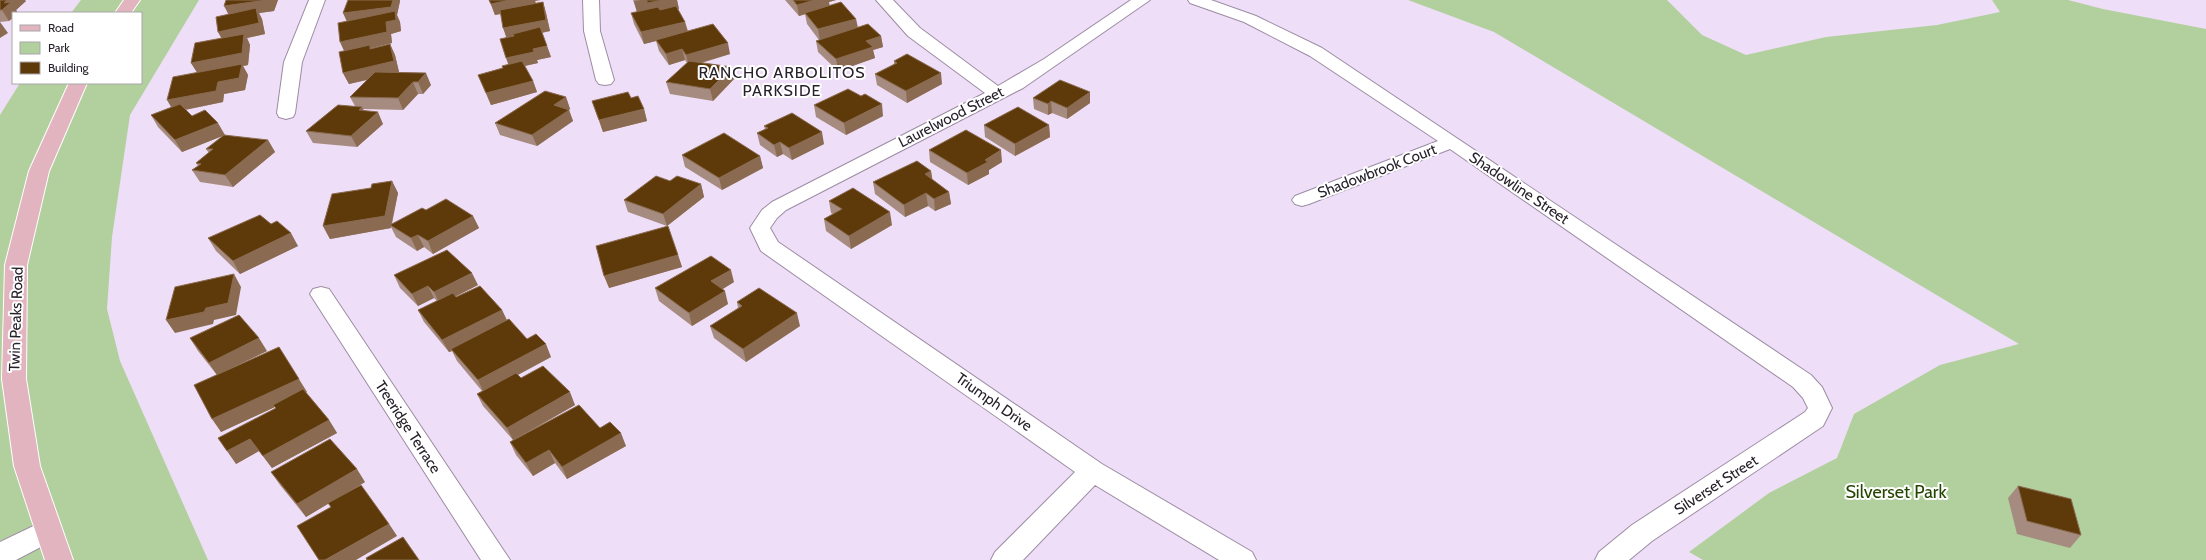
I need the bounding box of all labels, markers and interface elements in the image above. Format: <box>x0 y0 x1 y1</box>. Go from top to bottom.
legend <box>12 12 142 84</box>
text: Road <box>48 20 74 35</box>
text: Park <box>48 40 70 55</box>
text: Building <box>48 60 90 75</box>
district label: RANCHO ARBOLITOS PARKSIDE <box>698 63 866 100</box>
street label: Laurelwood Street <box>895 83 1007 151</box>
street label: Shadowbrook Court <box>1315 140 1439 202</box>
street label: Shadowline Street <box>1466 148 1572 228</box>
street label: Twin Peaks Road <box>5 266 27 372</box>
street label: Triumph Drive <box>952 369 1036 435</box>
street label: Treeridge Terrace <box>371 377 445 477</box>
street label: Silverset Street <box>1671 451 1761 519</box>
park label: Silverset Park <box>1845 481 1948 503</box>

